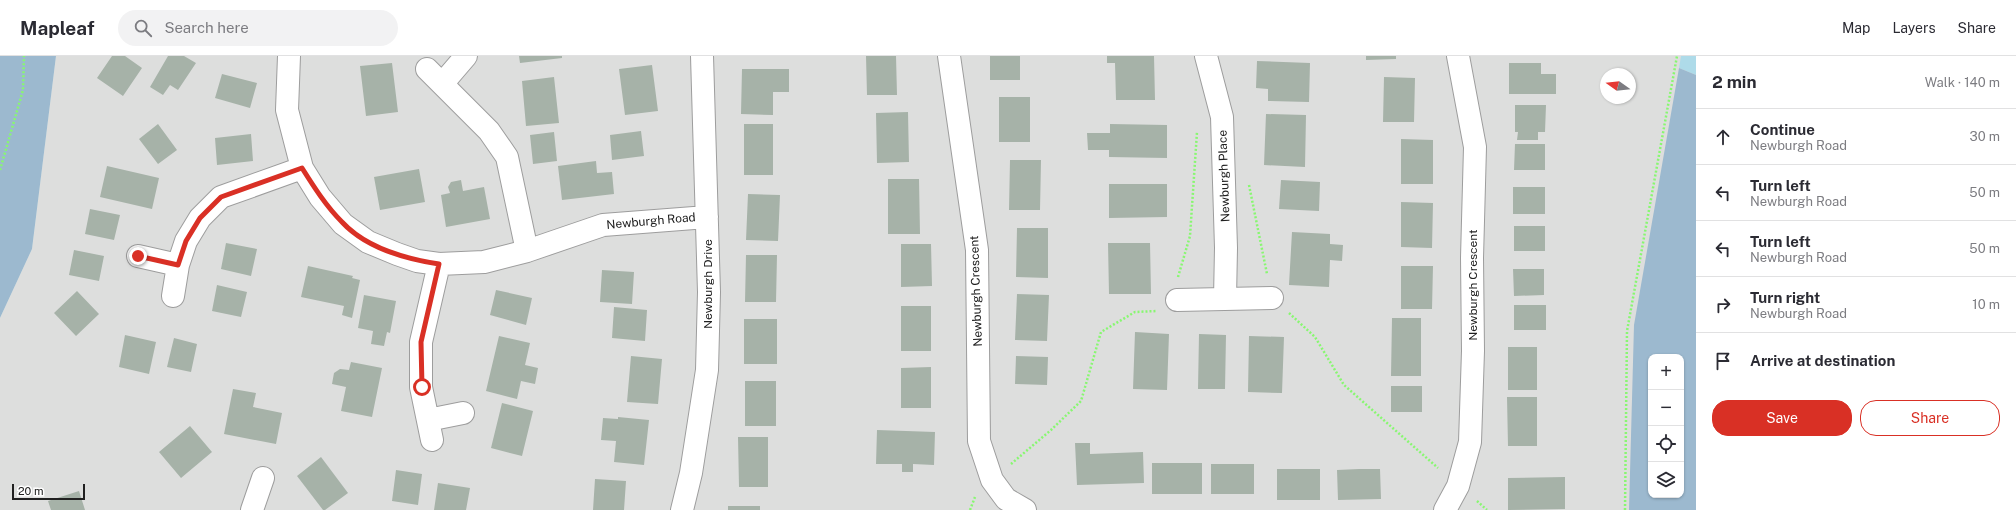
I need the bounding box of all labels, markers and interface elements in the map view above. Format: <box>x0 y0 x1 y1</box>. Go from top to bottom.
search box <box>118 10 398 46</box>
text: Mapleaf <box>20 17 94 39</box>
icon: search <box>132 17 154 39</box>
text: Search here <box>164 19 249 36</box>
text: Map <box>1842 20 1870 36</box>
text: Layers <box>1892 20 1936 36</box>
text: Share <box>1958 20 1996 36</box>
north arrow <box>1600 68 1636 104</box>
text: 2 min <box>1712 72 1757 92</box>
text: Walk · 140 m <box>1925 75 2000 90</box>
text: Continue <box>1750 121 1815 138</box>
icon: ahead <box>1712 126 1734 148</box>
text: 30 m <box>1970 129 2000 144</box>
street label: Newburgh Place <box>1215 130 1233 222</box>
text: Newburgh Road <box>1750 138 1847 153</box>
text: Turn left <box>1750 177 1811 194</box>
icon: left <box>1712 182 1734 204</box>
text: 50 m <box>1969 185 2000 200</box>
text: Newburgh Road <box>1750 194 1847 209</box>
street label: Newburgh Road <box>606 210 696 232</box>
street label: Newburgh Crescent <box>1466 229 1480 341</box>
text: Turn left <box>1750 233 1811 250</box>
street label: Newburgh Crescent <box>967 235 985 347</box>
icon: left <box>1712 238 1734 260</box>
street label: Newburgh Drive <box>701 239 715 329</box>
text: 50 m <box>1969 241 2000 256</box>
route end <box>129 247 147 265</box>
text: Newburgh Road <box>1750 250 1847 265</box>
text: Turn right <box>1750 289 1820 306</box>
icon: right <box>1712 294 1734 316</box>
text: 10 m <box>1972 297 2000 312</box>
text: Newburgh Road <box>1750 306 1847 321</box>
icon: arrive <box>1712 350 1734 372</box>
text: Arrive at destination <box>1750 352 1895 369</box>
map controls <box>1648 354 1684 498</box>
button: + <box>1648 354 1684 390</box>
route start <box>413 378 431 396</box>
button: − <box>1648 390 1684 426</box>
button: Save <box>1712 400 1852 436</box>
button: Share <box>1860 400 2000 436</box>
button: locate <box>1648 426 1684 462</box>
button: layers <box>1648 462 1684 498</box>
scale bar <box>12 482 85 501</box>
text: 20 m <box>18 485 43 497</box>

